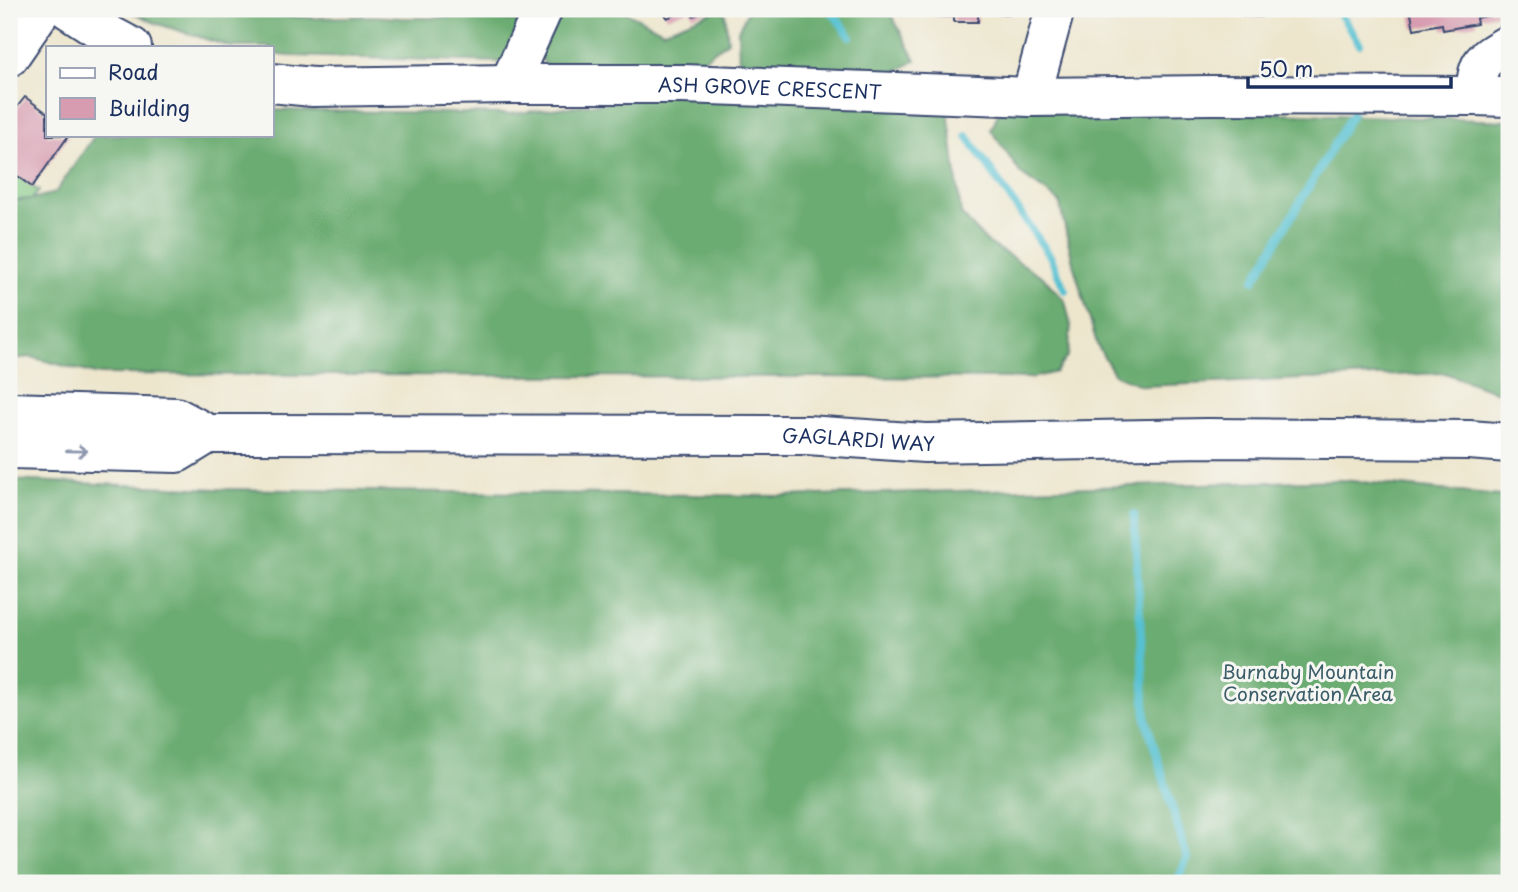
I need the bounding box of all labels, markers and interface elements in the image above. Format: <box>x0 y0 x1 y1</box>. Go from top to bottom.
legend <box>46 46 273 136</box>
scale bar <box>1248 46 1452 90</box>
text: 50 m <box>1259 52 1313 84</box>
text: Road <box>108 55 159 87</box>
street label: ASH GROVE CRESCENT <box>658 70 882 105</box>
text: Building <box>108 91 190 123</box>
street label: GAGLARDI WAY <box>782 421 935 457</box>
one-way arrow <box>65 444 88 457</box>
park label: Burnaby Mountain Conservation Area <box>1222 657 1394 707</box>

